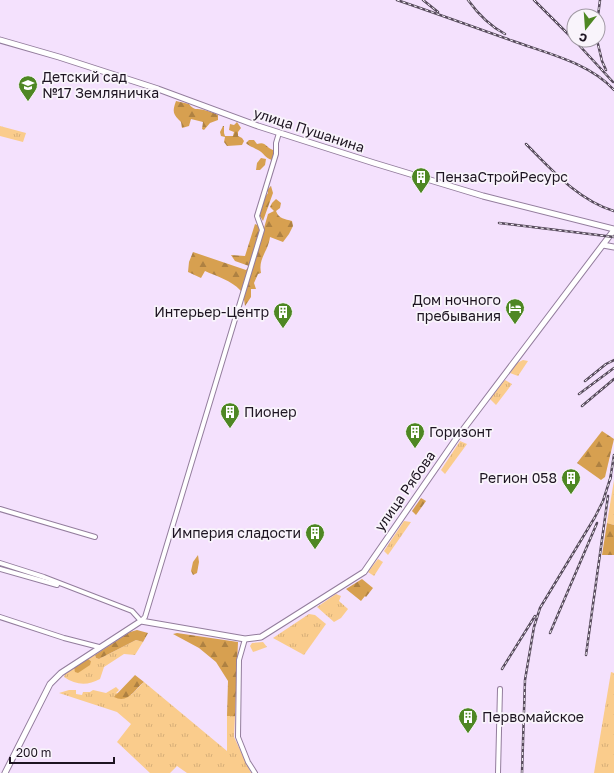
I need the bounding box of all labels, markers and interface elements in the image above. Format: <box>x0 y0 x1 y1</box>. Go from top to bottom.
north arrow <box>566 8 606 48</box>
text: С <box>577 31 589 45</box>
place label: Детский сад №17 Земляничка <box>42 68 159 101</box>
school or university icon: Детский сад №17 Земляничка <box>17 74 39 102</box>
street label: улица Пушанина <box>252 104 367 155</box>
building icon: ПензаСтройРесурс <box>410 166 432 194</box>
place label: ПензаСтройРесурс <box>435 168 568 185</box>
place label: Дом ночного пребывания <box>413 291 501 324</box>
hotel icon: Дом ночного пребывания <box>504 297 526 325</box>
building icon: Интерьер-Центр <box>272 301 294 329</box>
place label: Интерьер-Центр <box>154 303 269 320</box>
building icon: Пионер <box>219 401 241 429</box>
place label: Пионер <box>244 403 297 420</box>
building icon: Горизонт <box>404 421 426 449</box>
place label: Горизонт <box>429 423 492 440</box>
street label: улица Рябова <box>371 447 439 534</box>
building icon: Регион 058 <box>560 467 582 495</box>
place label: Регион 058 <box>479 469 557 486</box>
building icon: Империя сладости <box>304 522 326 550</box>
place label: Империя сладости <box>172 524 301 541</box>
building icon: Первомайское <box>457 706 479 734</box>
place label: Первомайское <box>482 708 584 725</box>
scale bar <box>10 739 114 765</box>
text: 200 m <box>16 745 51 760</box>

